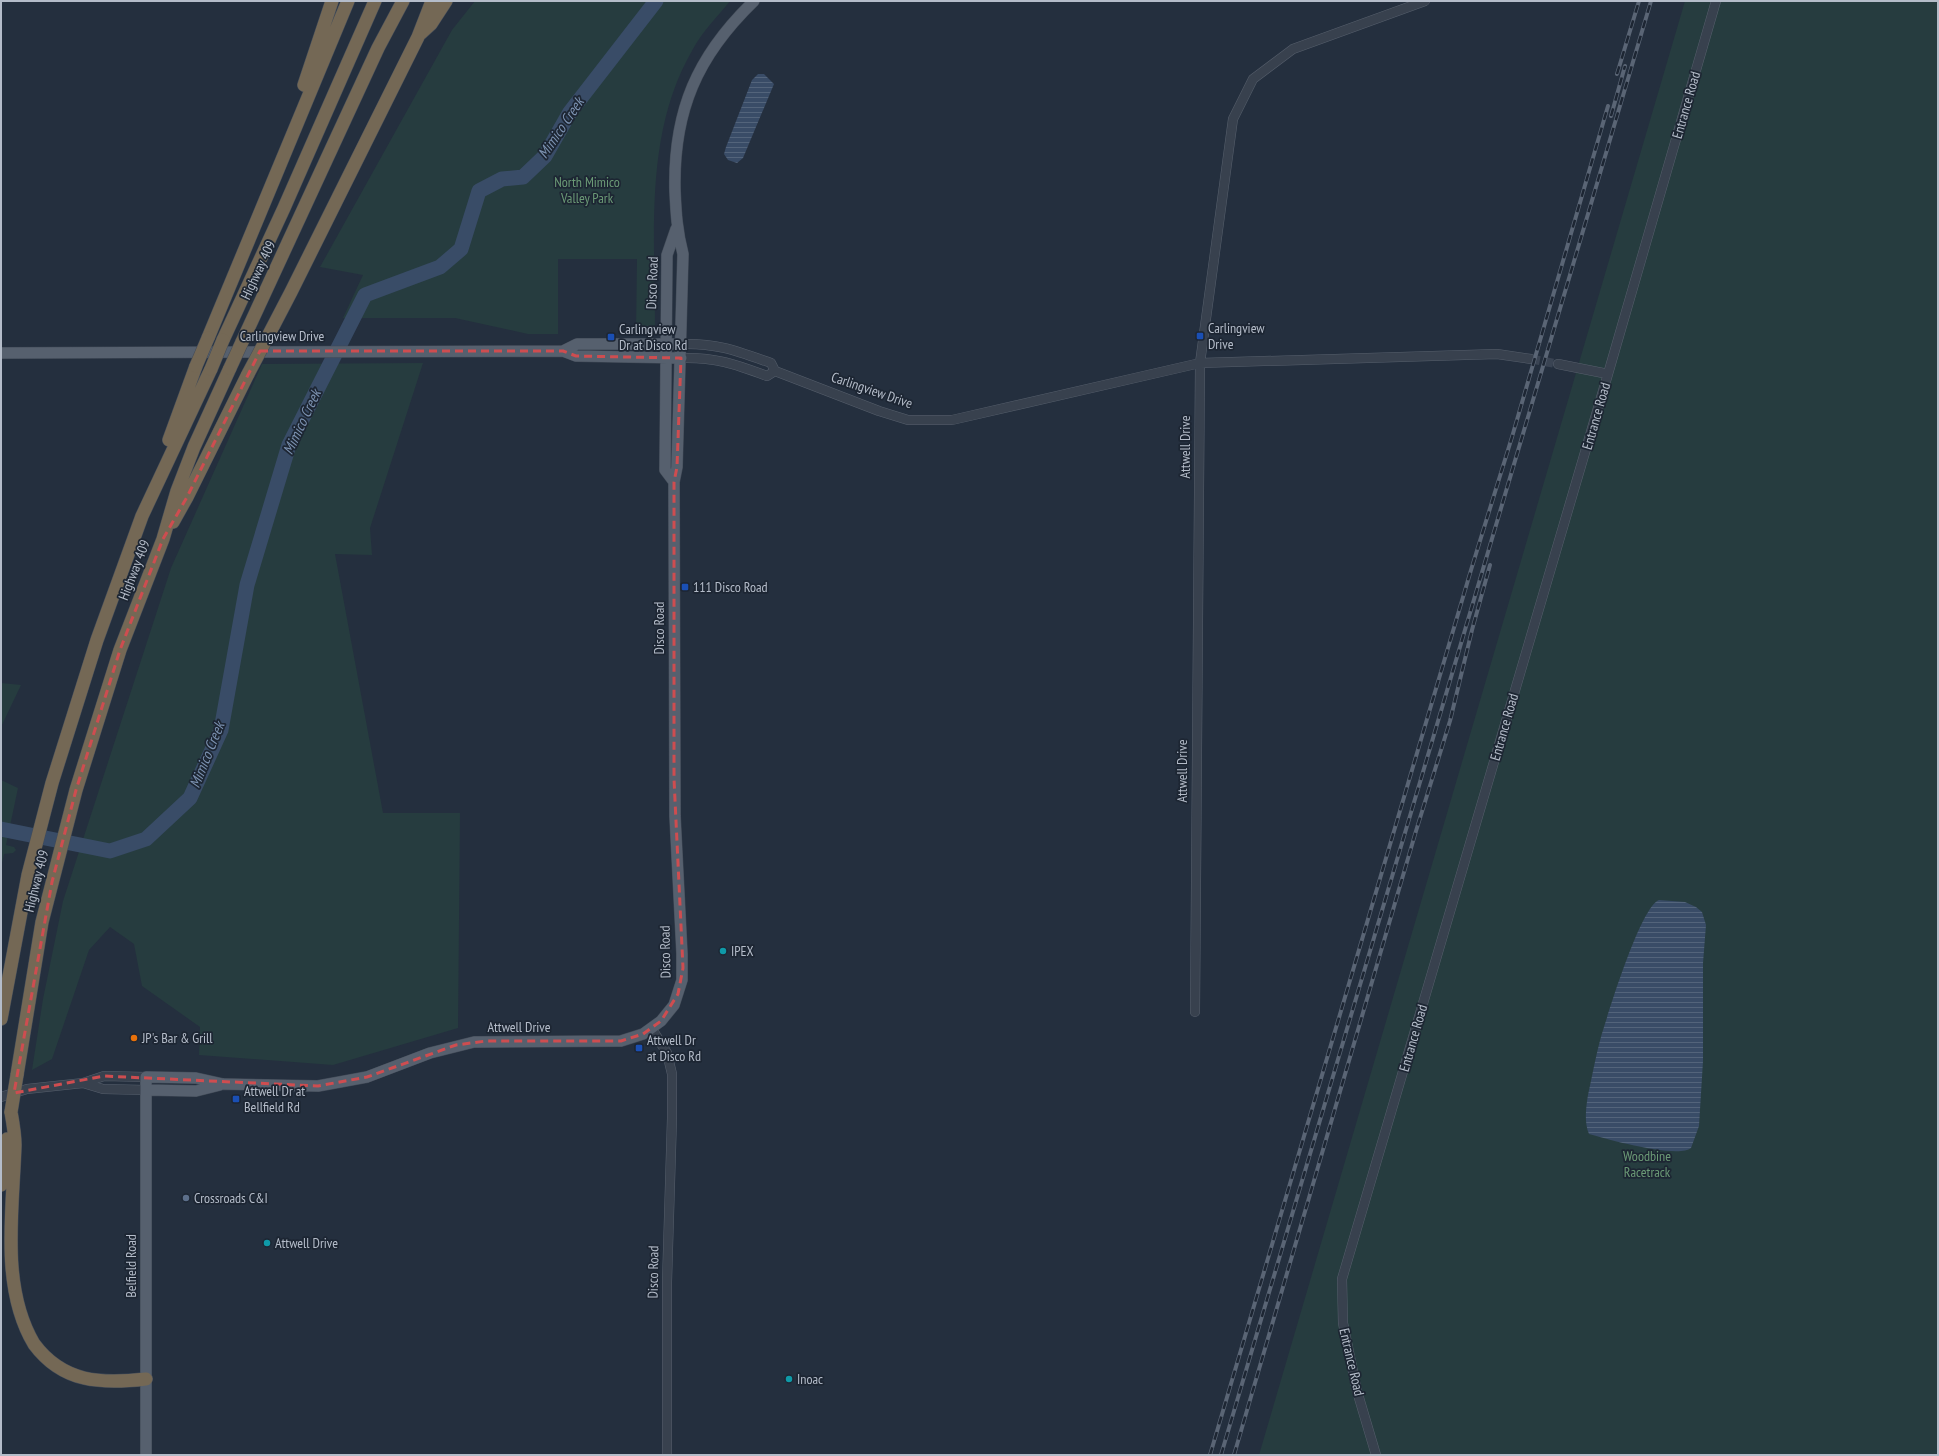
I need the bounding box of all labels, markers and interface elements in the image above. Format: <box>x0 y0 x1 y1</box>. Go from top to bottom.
street label: Entrance Road <box>1668 69 1704 141</box>
water label: Mimico Creek <box>533 92 589 162</box>
park label: North Mimico Valley Park <box>554 173 620 207</box>
street label: Highway 409 <box>236 237 280 303</box>
street label: Disco Road <box>642 256 662 310</box>
place label: Carlingview Drive <box>1208 319 1265 353</box>
place label: Carlingview Dr at Disco Rd <box>619 320 687 354</box>
street label: Carlingview Drive <box>240 327 325 345</box>
marker: Carlingview Drive <box>1195 331 1205 341</box>
marker: Carlingview Dr at Disco Rd <box>606 332 616 342</box>
street label: Carlingview Drive <box>829 368 915 412</box>
street label: Entrance Road <box>1578 380 1614 452</box>
water label: Mimico Creek <box>278 384 326 457</box>
street label: Attwell Drive <box>1176 415 1194 478</box>
street label: Highway 409 <box>114 537 154 603</box>
place label: 111 Disco Road <box>693 578 768 596</box>
marker: 111 Disco Road <box>680 582 690 592</box>
street label: Disco Road <box>650 602 668 654</box>
street label: Entrance Road <box>1486 691 1522 763</box>
water label: Mimico Creek <box>185 717 229 791</box>
street label: Attwell Drive <box>1173 739 1191 802</box>
street label: Highway 409 <box>20 848 52 914</box>
street label: Disco Road <box>656 925 674 979</box>
place label: IPEX <box>731 942 754 960</box>
marker: IPEX <box>718 946 728 956</box>
street label: Entrance Road <box>1395 1002 1431 1074</box>
street label: Attwell Drive <box>488 1018 551 1036</box>
place label: JP's Bar & Grill <box>141 1029 213 1047</box>
place label: Attwell Dr at Disco Rd <box>647 1031 701 1065</box>
marker: JP's Bar & Grill <box>129 1033 139 1043</box>
marker: Attwell Dr at Disco Rd <box>634 1043 644 1053</box>
place label: Attwell Dr at Bellfield Rd <box>244 1082 305 1116</box>
marker: Attwell Dr at Bellfield Rd <box>231 1094 241 1104</box>
park label: Woodbine Racetrack <box>1623 1147 1671 1181</box>
place label: Crossroads C&I <box>194 1189 268 1207</box>
marker: Crossroads C&I <box>181 1193 191 1203</box>
street label: Belfield Road <box>122 1234 140 1298</box>
place label: Attwell Drive <box>275 1234 338 1252</box>
marker: Attwell Drive <box>262 1238 272 1248</box>
street label: Disco Road <box>644 1245 662 1299</box>
street label: Entrance Road <box>1335 1326 1369 1398</box>
place label: Inoac <box>797 1370 823 1388</box>
marker: Inoac <box>784 1374 794 1384</box>

